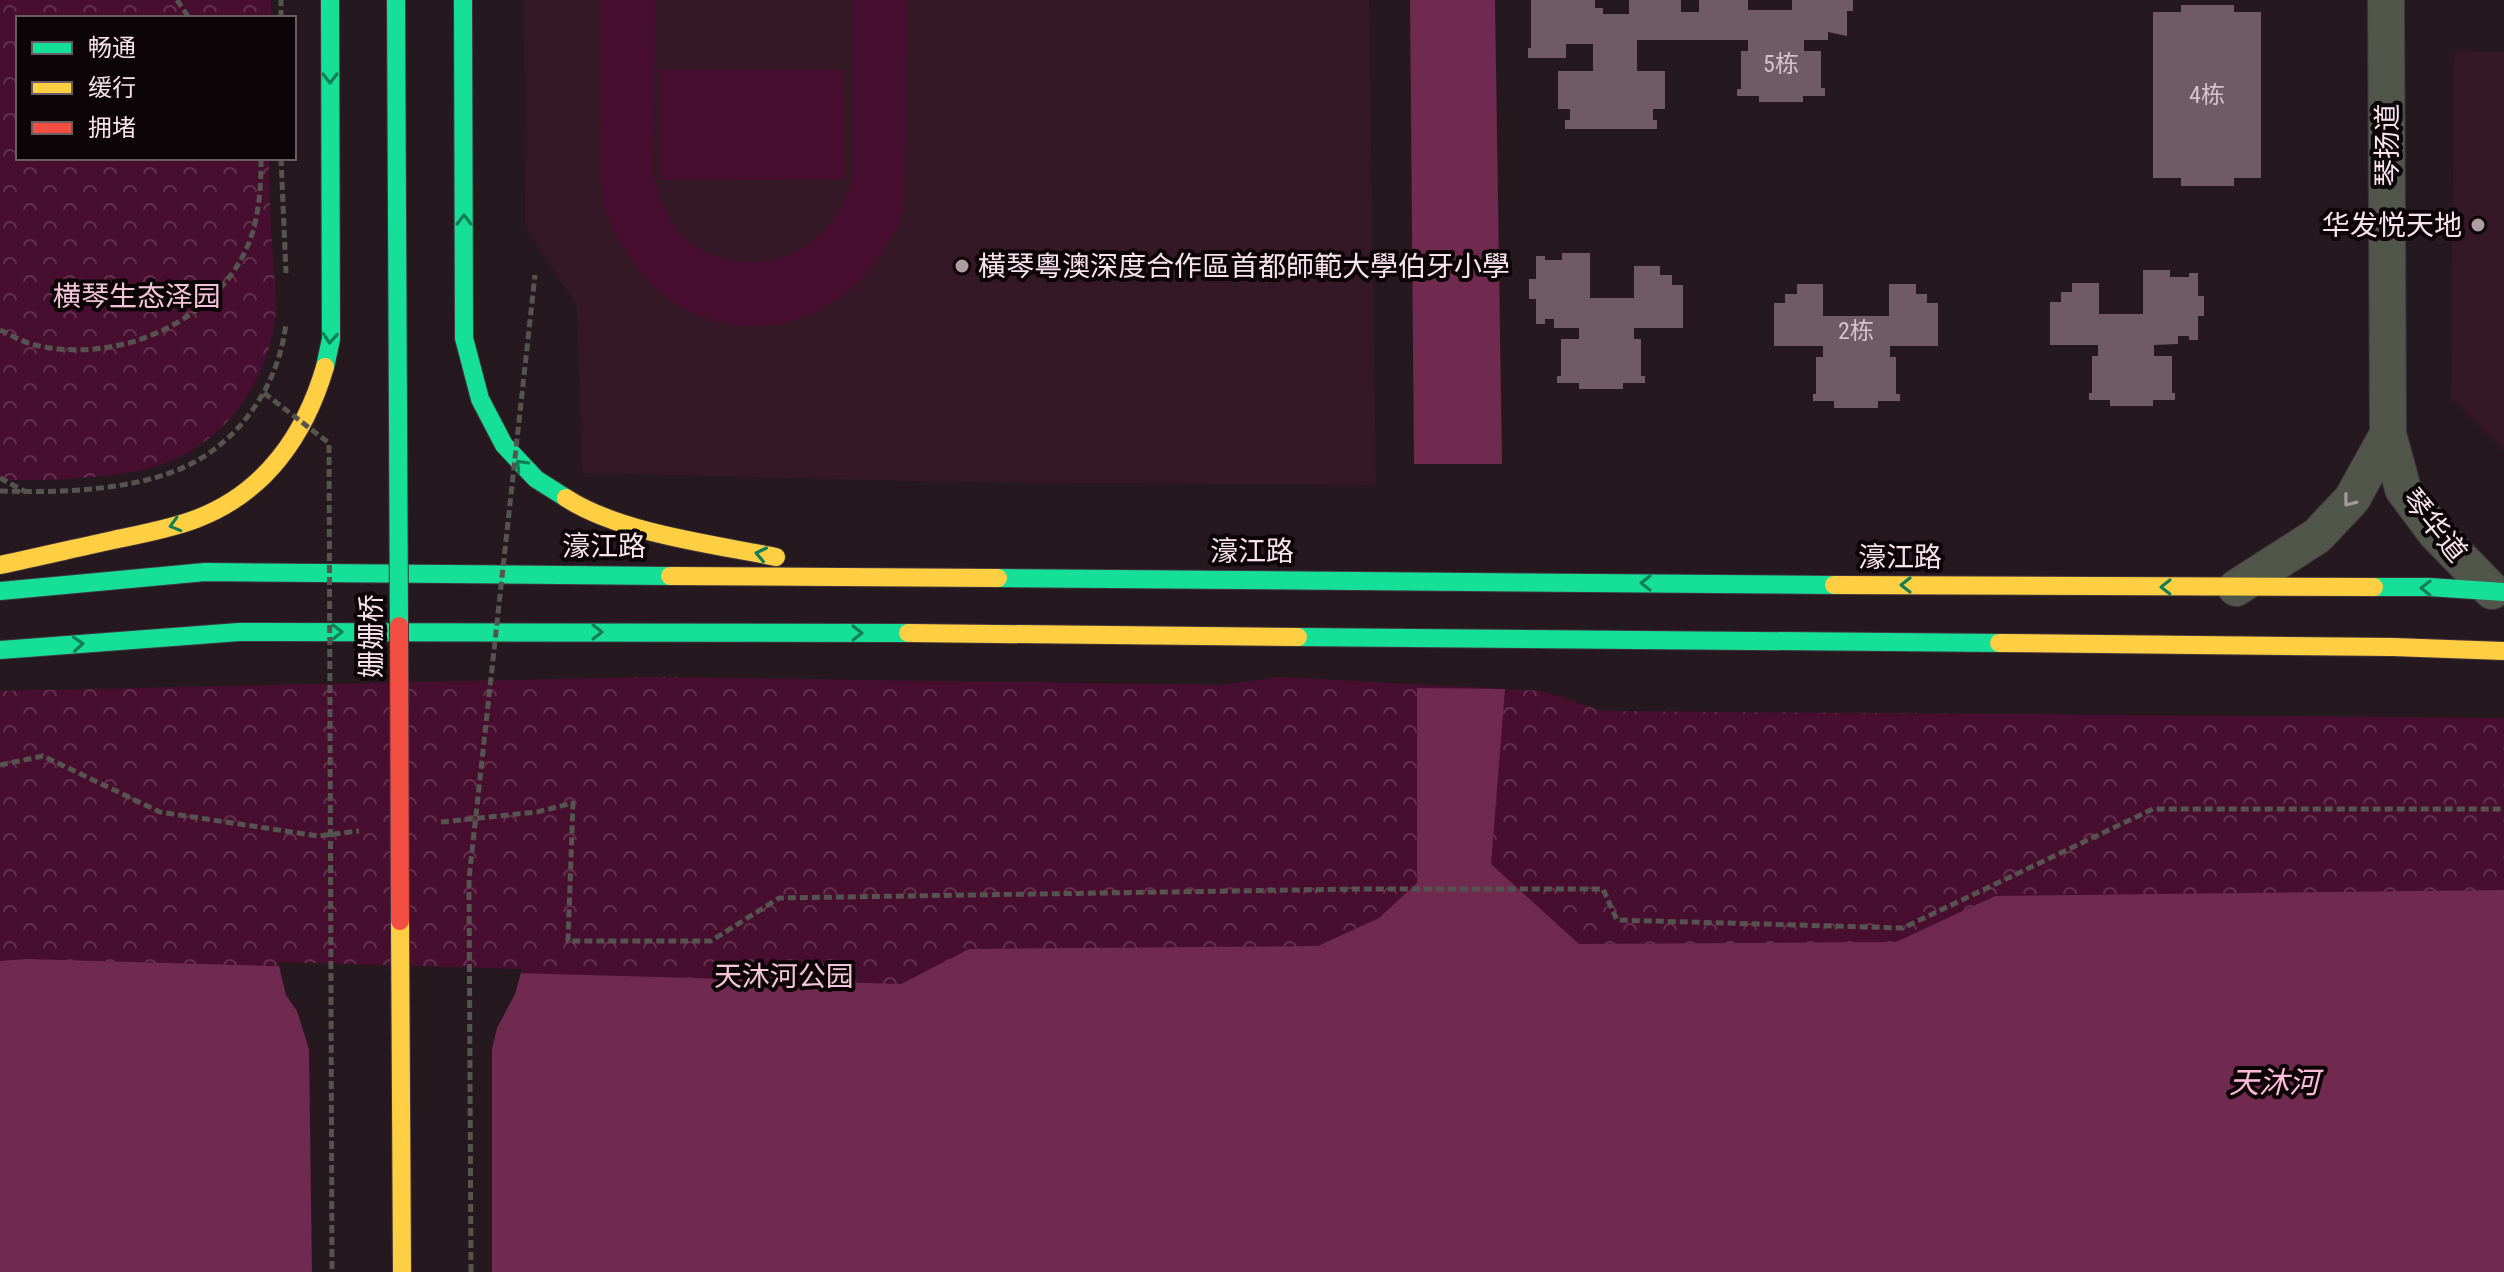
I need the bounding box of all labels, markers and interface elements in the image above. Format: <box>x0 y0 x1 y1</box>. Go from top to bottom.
legend <box>16 16 296 160</box>
text: 畅通 <box>88 34 136 62</box>
house number: 5栋 <box>1763 50 1799 78</box>
one-way arrow <box>321 72 339 85</box>
text: 缓行 <box>88 74 136 102</box>
house number: 4栋 <box>2189 81 2225 109</box>
street label: 琴扬道 <box>2371 103 2404 187</box>
text: 拥堵 <box>88 114 136 142</box>
place label: 华发悦天地 <box>2322 209 2462 242</box>
one-way arrow <box>455 213 473 226</box>
marker: 华发悦天地 <box>2469 216 2487 234</box>
place label: 橫琴粵澳深度合作區首都師範大學伯牙小學 <box>978 250 1510 283</box>
marker: 橫琴粵澳深度合作區首都師範大學伯牙小學 <box>953 257 971 275</box>
park label: 横琴生态泽园 <box>53 280 221 313</box>
house number: 2栋 <box>1838 317 1874 345</box>
one-way arrow <box>322 332 339 345</box>
one-way arrow <box>516 460 531 474</box>
street label: 琴华道 <box>2395 482 2474 568</box>
one-way arrow <box>2344 492 2358 507</box>
one-way arrow <box>169 516 183 532</box>
street label: 濠江路 <box>562 530 646 563</box>
street label: 濠江路 <box>1210 535 1294 568</box>
street label: 濠江路 <box>1858 541 1942 574</box>
one-way arrow <box>754 546 768 563</box>
one-way arrow <box>1639 574 1652 592</box>
one-way arrow <box>1899 576 1912 594</box>
one-way arrow <box>2159 578 2172 596</box>
one-way arrow <box>2419 579 2432 596</box>
street label: 姗姗桥 <box>355 594 388 678</box>
one-way arrow <box>331 623 344 641</box>
one-way arrow <box>591 623 604 641</box>
one-way arrow <box>851 624 864 642</box>
one-way arrow <box>72 636 85 653</box>
park label: 天沐河公园 <box>714 960 854 993</box>
water label: 天沐河 <box>2229 1065 2324 1100</box>

